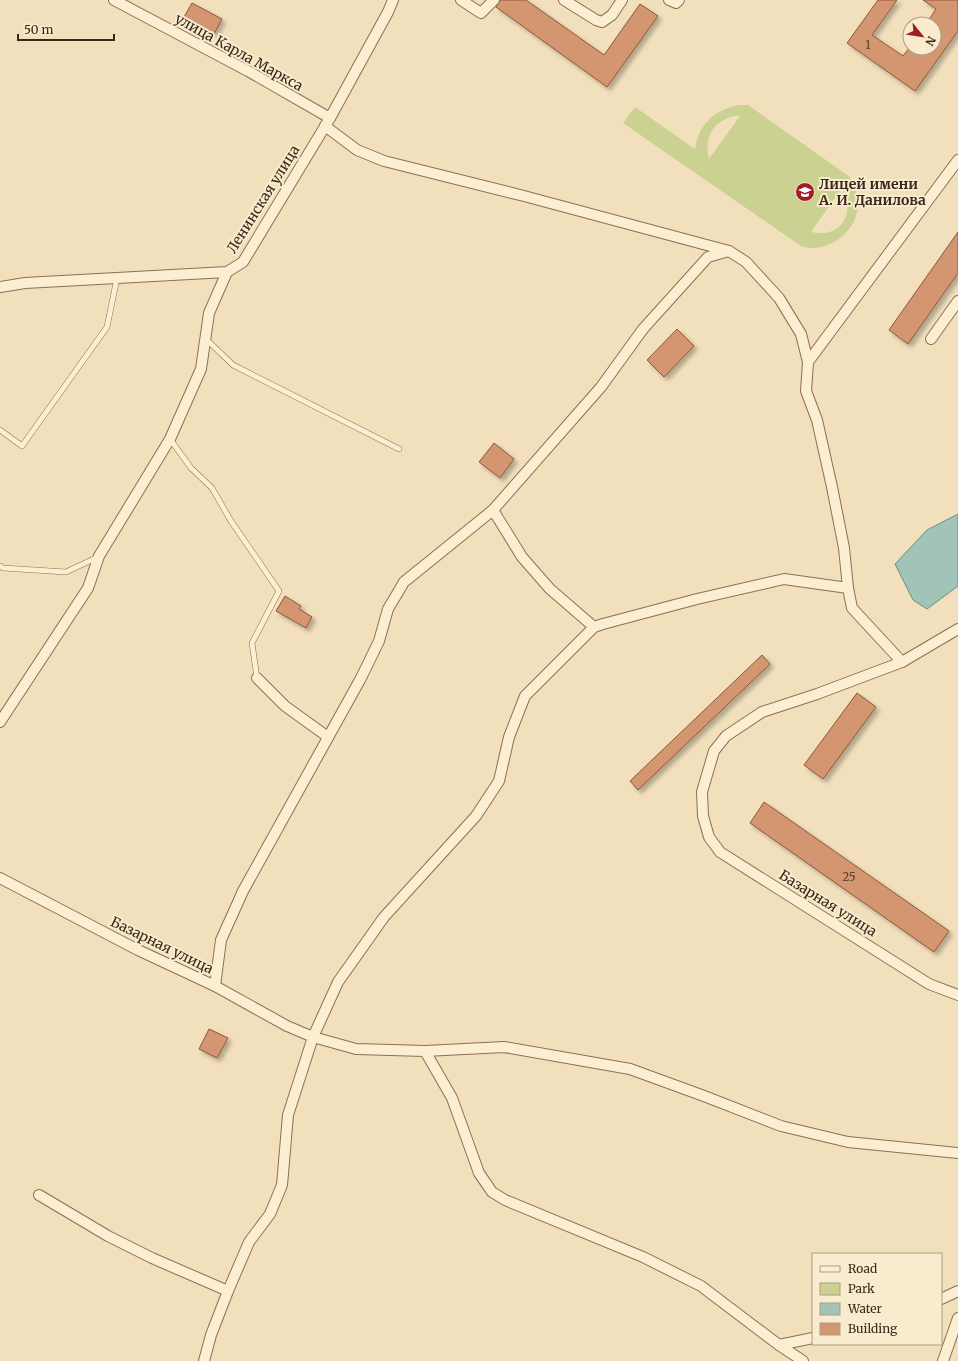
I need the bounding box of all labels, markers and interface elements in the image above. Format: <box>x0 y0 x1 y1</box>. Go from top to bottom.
street label: улица Карла Маркса <box>172 9 307 95</box>
scale bar <box>18 16 114 42</box>
north arrow <box>902 16 942 56</box>
text: 50 m <box>24 22 53 37</box>
text: N <box>922 34 939 49</box>
house number: 1 <box>865 37 871 52</box>
street label: Ленинская улица <box>223 141 304 256</box>
place label: Лицей имени А. И. Данилова <box>818 175 926 209</box>
school or university icon: Лицей имени А. И. Данилова <box>794 181 816 203</box>
street label: Базарная улица <box>776 866 881 941</box>
house number: 25 <box>842 869 856 884</box>
street label: Базарная улица <box>108 912 217 978</box>
legend <box>812 1253 942 1345</box>
text: Road <box>848 1261 877 1276</box>
text: Park <box>848 1281 875 1296</box>
text: Water <box>847 1301 883 1316</box>
text: Building <box>848 1321 898 1336</box>

